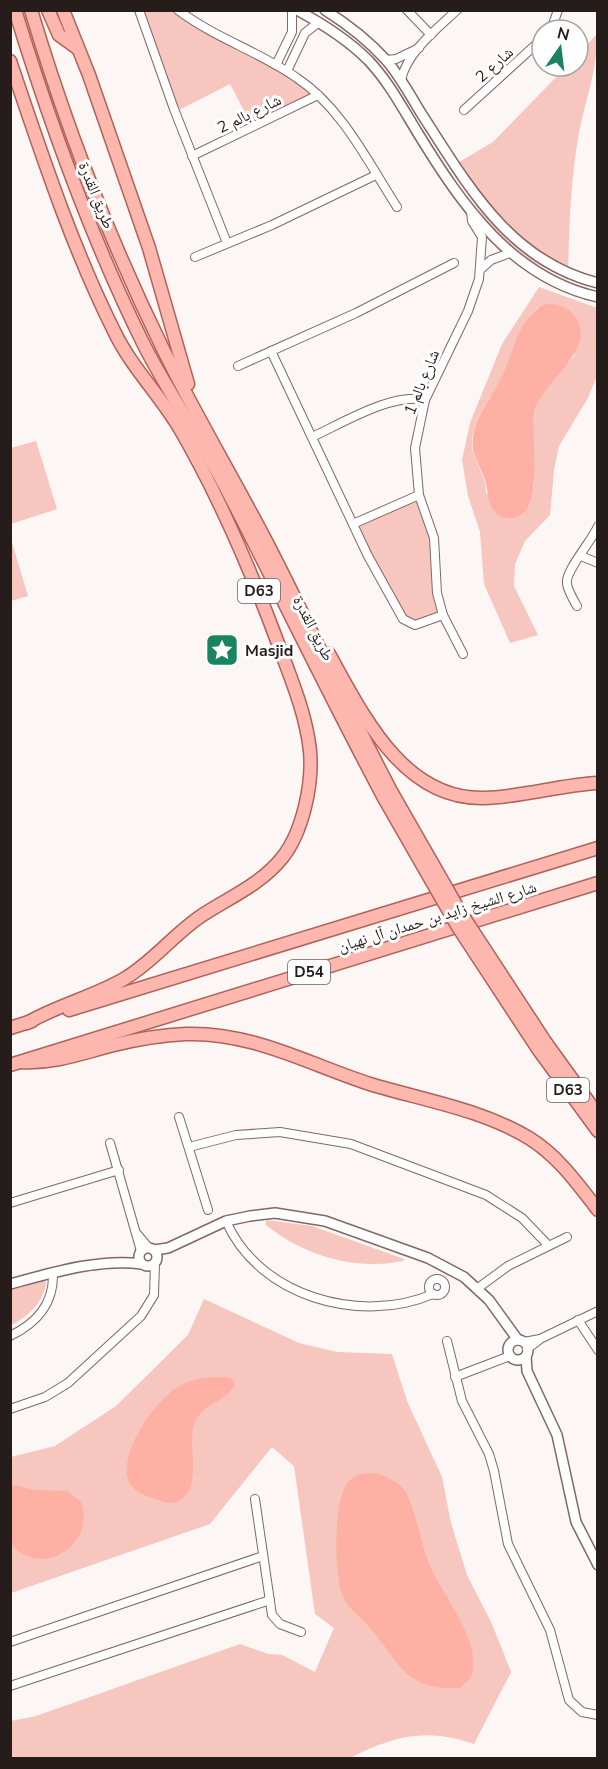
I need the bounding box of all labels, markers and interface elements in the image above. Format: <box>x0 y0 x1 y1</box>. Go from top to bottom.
north arrow <box>530 18 590 78</box>
text: N <box>555 22 572 47</box>
street label: شارع 2 <box>471 42 518 88</box>
street label: شارع بالم 2 <box>214 89 285 139</box>
street label: طريق القدرة <box>73 159 119 232</box>
street label: شارع بالم 1 <box>399 346 445 418</box>
road number: D63 <box>238 579 280 603</box>
street label: طريق القدرة <box>287 592 339 665</box>
place icon: Masjid <box>204 632 240 668</box>
place label: Masjid <box>245 640 293 662</box>
street label: شارع الشيخ زايد بن حمدان آل نهيان <box>335 876 539 958</box>
road number: D54 <box>288 960 330 984</box>
road number: D63 <box>547 1078 589 1102</box>

